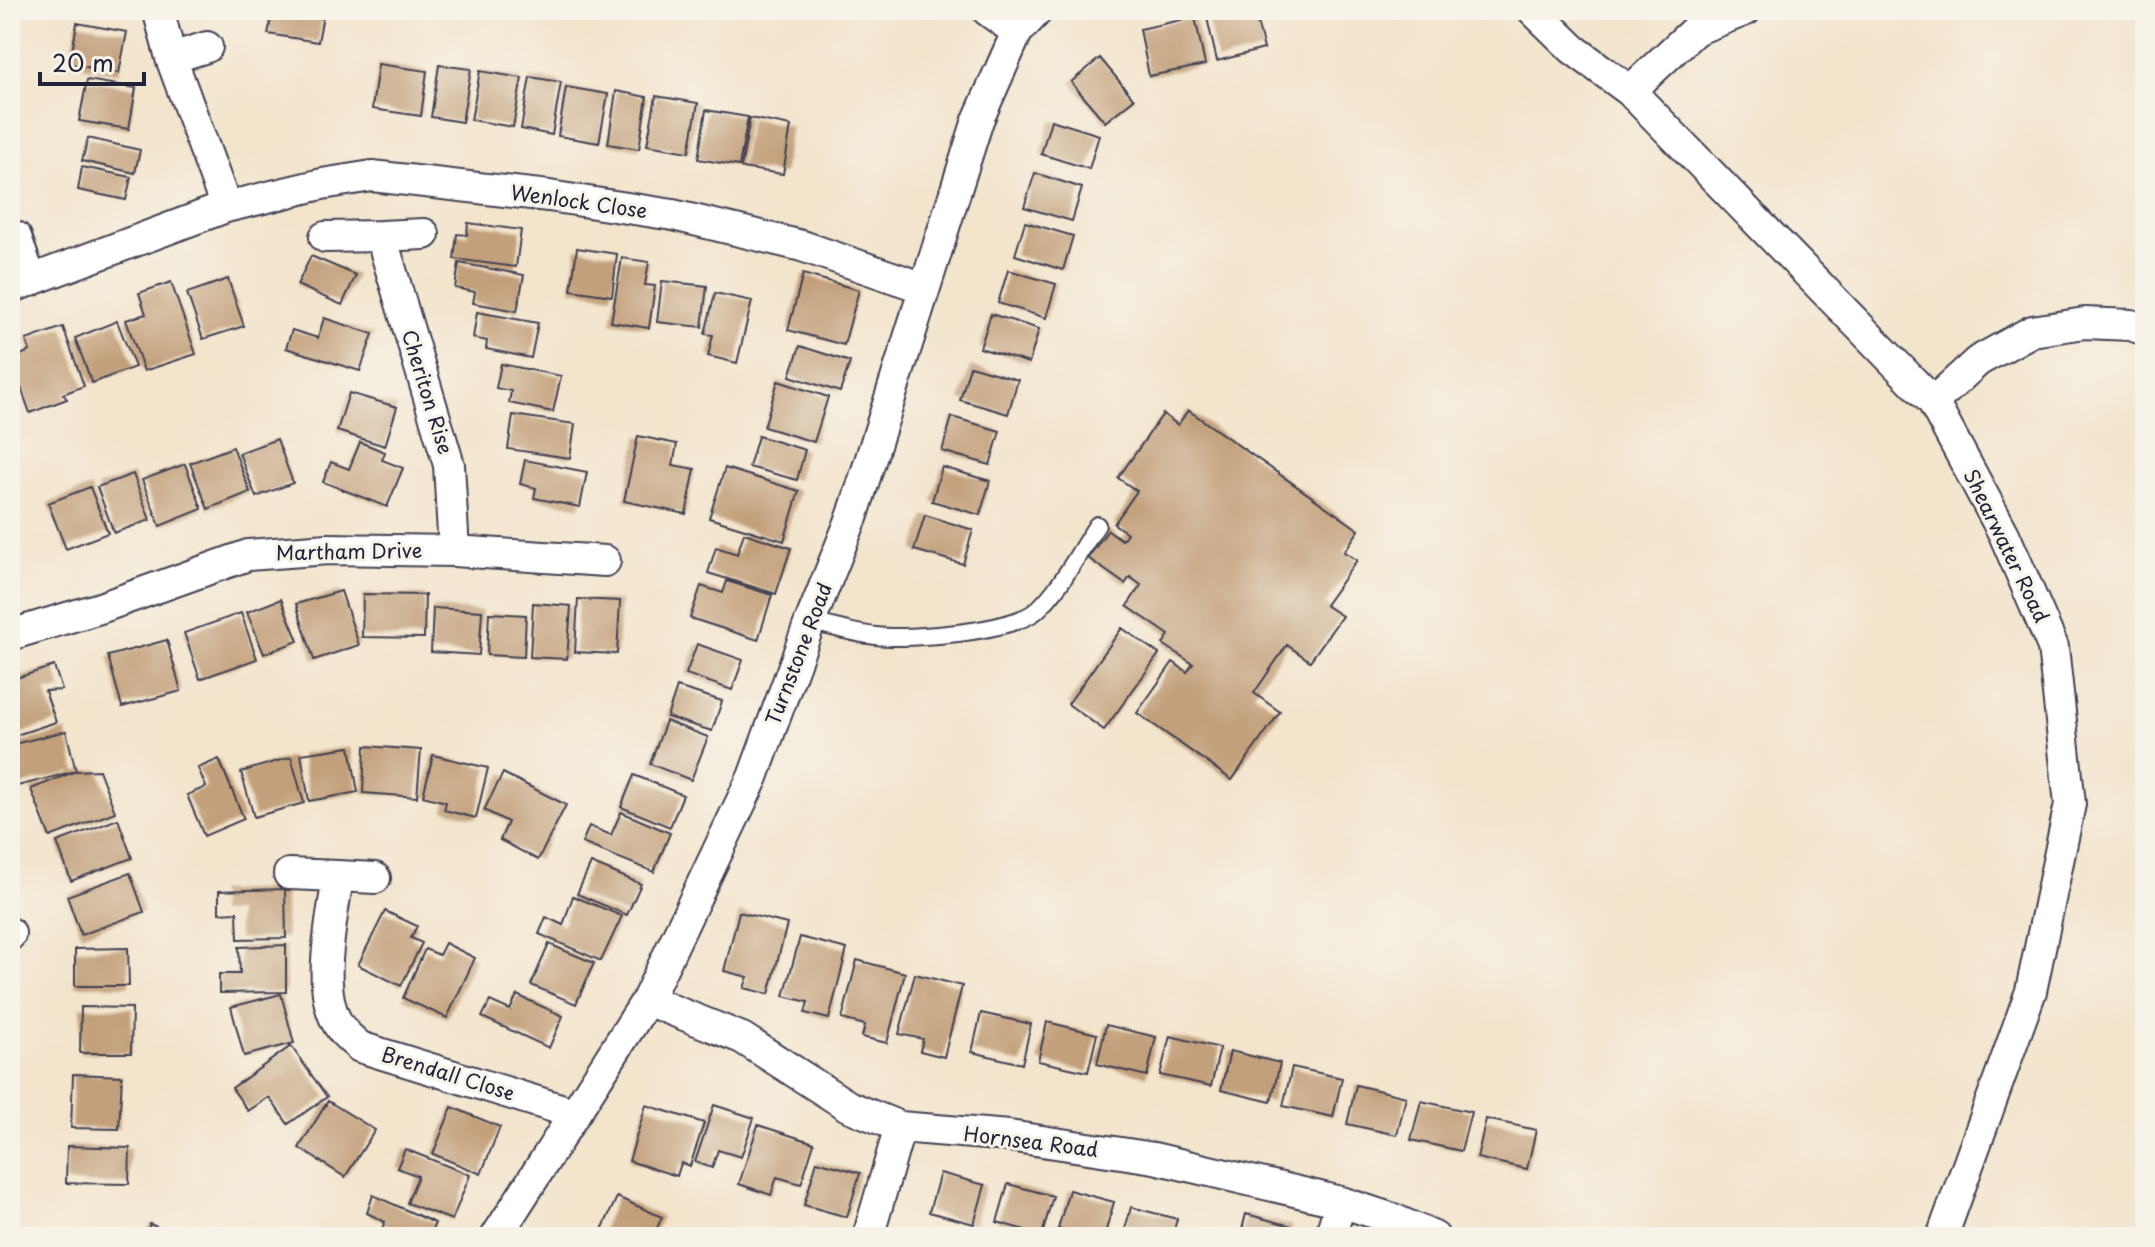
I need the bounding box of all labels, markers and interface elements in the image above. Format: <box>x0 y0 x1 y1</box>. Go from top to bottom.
scale bar <box>40 36 144 86</box>
text: 20 m <box>52 44 114 80</box>
street label: Wenlock Close <box>509 177 649 225</box>
street label: Cheriton Rise <box>395 326 461 458</box>
street label: Shearwater Road <box>1957 464 2057 627</box>
street label: Martham Drive <box>276 535 422 567</box>
street label: Turnstone Road <box>757 578 839 729</box>
street label: Brendall Close <box>378 1039 519 1108</box>
street label: Hornsea Road <box>962 1118 1100 1164</box>

